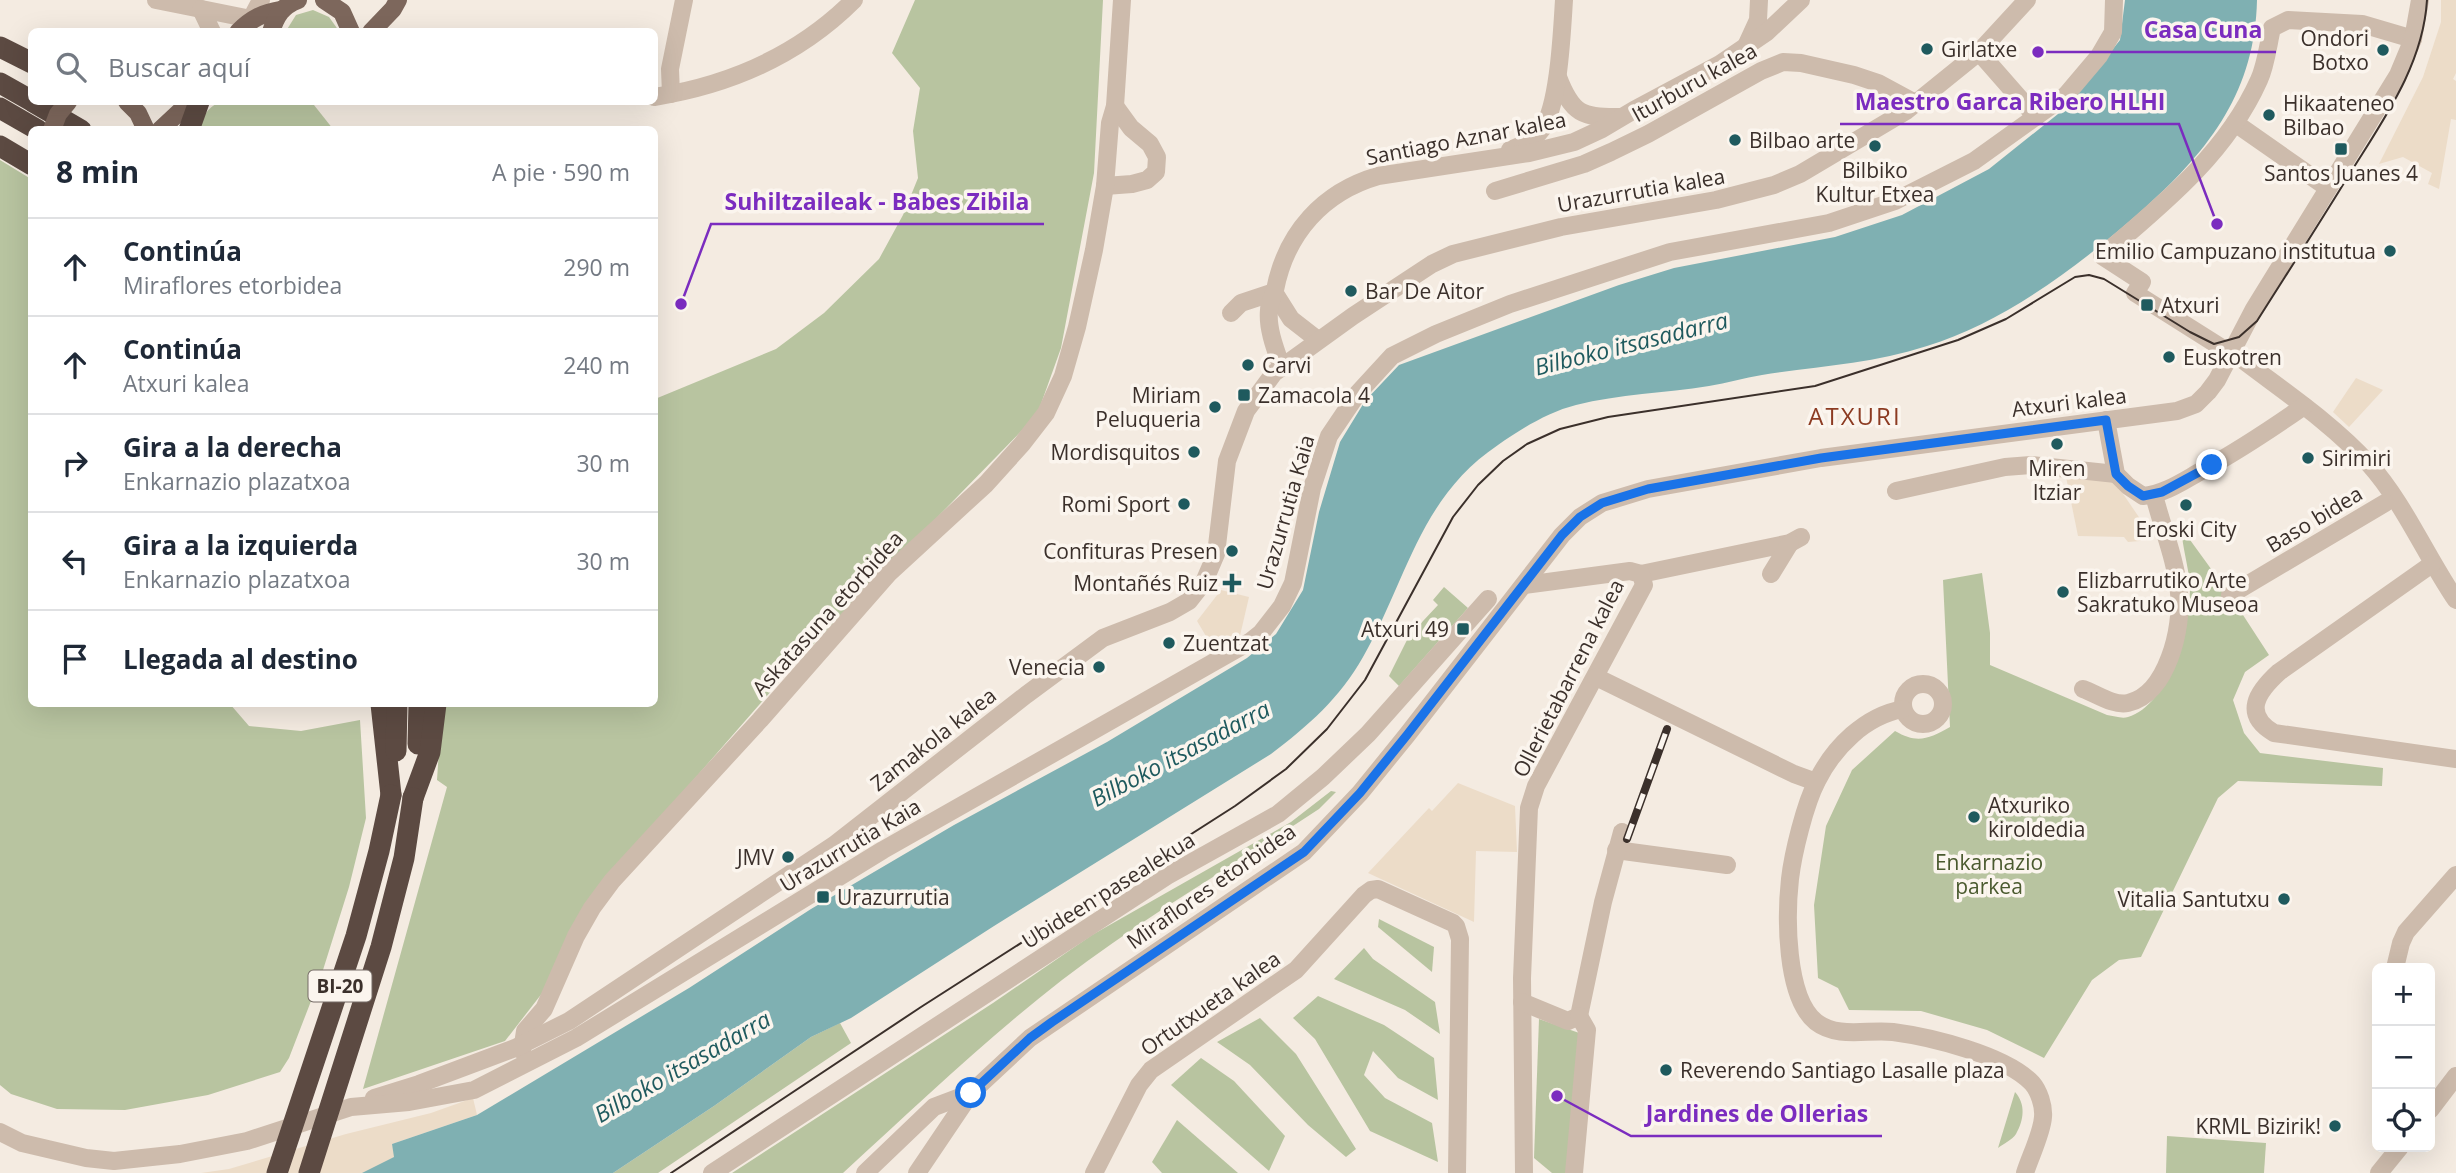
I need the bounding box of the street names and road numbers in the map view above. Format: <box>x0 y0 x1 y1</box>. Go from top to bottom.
street label: Iturburu kalea <box>1626 36 1762 128</box>
street label: Santiago Aznar kalea <box>1364 105 1568 171</box>
street label: Urazurrutia kalea <box>1555 161 1727 219</box>
street label: Atxuri kalea <box>2010 381 2128 423</box>
street label: Urazurrutia Kaia <box>1250 431 1320 593</box>
street label: Baso bidea <box>2261 479 2367 559</box>
street label: Askatasuna etorbidea <box>745 524 909 702</box>
street label: Ollerietabarrena kalea <box>1506 574 1630 782</box>
street label: Zamakola kalea <box>864 681 1002 797</box>
street label: Urazurrutia Kaia <box>775 793 925 897</box>
street label: Miraflores etorbidea <box>1121 817 1301 955</box>
street label: Ubideen pasealekua <box>1016 825 1200 955</box>
street label: Ortutxueta kalea <box>1135 944 1285 1062</box>
road number: BI-20 <box>308 970 372 1002</box>

